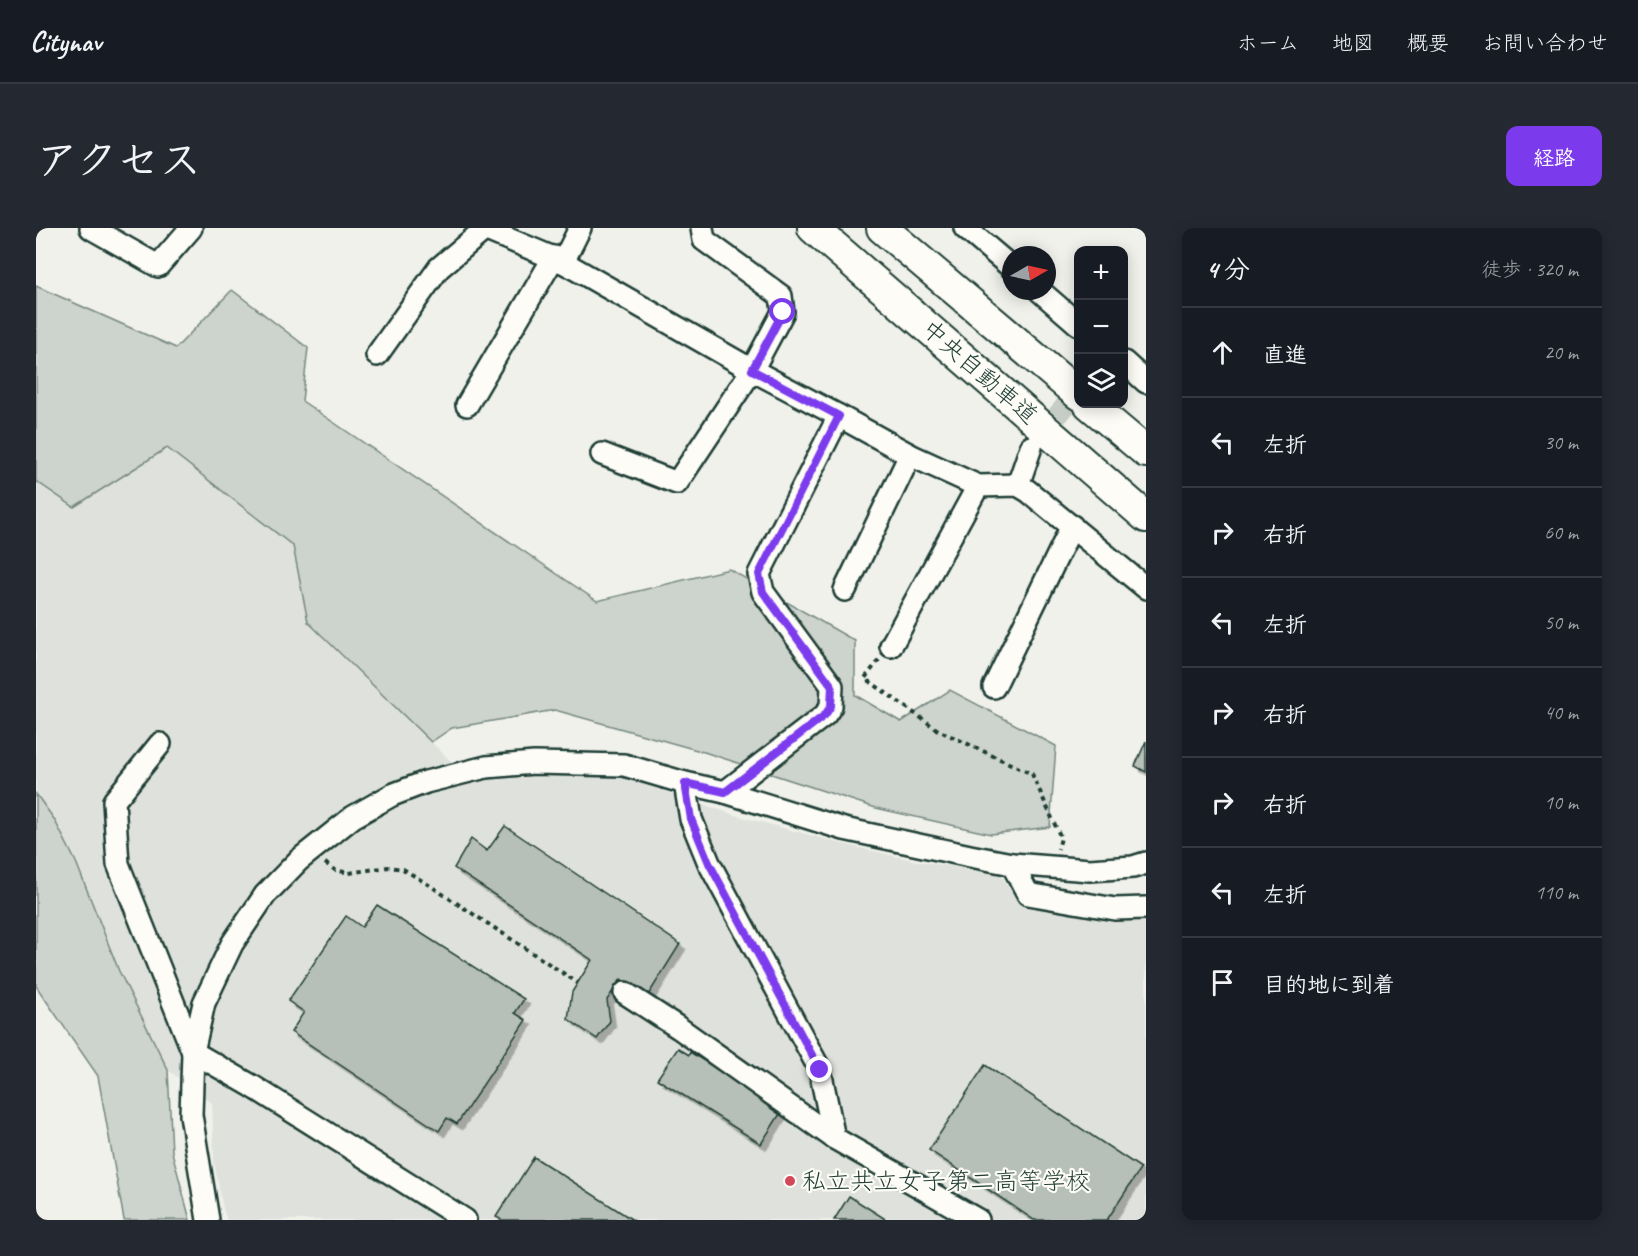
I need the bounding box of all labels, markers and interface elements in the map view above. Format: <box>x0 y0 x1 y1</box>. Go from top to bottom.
text: Citynav <box>30 24 101 59</box>
text: ホーム <box>1237 30 1299 56</box>
text: 地図 <box>1332 30 1374 56</box>
text: 概要 <box>1407 30 1449 56</box>
text: お問い合わせ <box>1482 30 1608 56</box>
button: 経路 <box>1506 126 1602 186</box>
text: アクセス <box>36 134 201 187</box>
north arrow <box>1002 246 1056 300</box>
map controls <box>1074 246 1128 408</box>
button: + <box>1074 246 1128 300</box>
text: 4 分 <box>1206 253 1250 286</box>
text: 徒歩 · 320 m <box>1482 257 1578 282</box>
route start <box>769 298 795 324</box>
button: − <box>1074 300 1128 354</box>
street label: 中央自動車道 <box>916 313 1044 431</box>
icon: ahead <box>1206 336 1239 369</box>
text: 20 m <box>1544 340 1578 365</box>
text: 直進 <box>1263 341 1307 369</box>
button: layers <box>1074 354 1128 408</box>
icon: left <box>1206 426 1239 459</box>
text: 30 m <box>1544 430 1578 455</box>
text: 左折 <box>1263 431 1307 459</box>
icon: right <box>1206 516 1239 549</box>
text: 60 m <box>1544 520 1578 545</box>
text: 右折 <box>1263 521 1307 549</box>
icon: left <box>1206 606 1239 639</box>
text: 50 m <box>1544 610 1578 635</box>
text: 左折 <box>1263 611 1307 639</box>
icon: right <box>1206 696 1239 729</box>
text: 40 m <box>1544 700 1578 725</box>
text: 右折 <box>1263 701 1307 729</box>
icon: right <box>1206 786 1239 819</box>
text: 10 m <box>1544 790 1578 815</box>
text: 右折 <box>1263 791 1307 819</box>
icon: left <box>1206 876 1239 909</box>
text: 110 m <box>1535 880 1578 905</box>
text: 左折 <box>1263 881 1307 909</box>
icon: arrive <box>1206 966 1239 999</box>
text: 目的地に到着 <box>1263 971 1395 999</box>
route end <box>806 1056 832 1082</box>
place label: 私立共立女子第二高等学校 <box>802 1166 1090 1196</box>
marker: 私立共立女子第二高等学校 <box>783 1174 797 1188</box>

